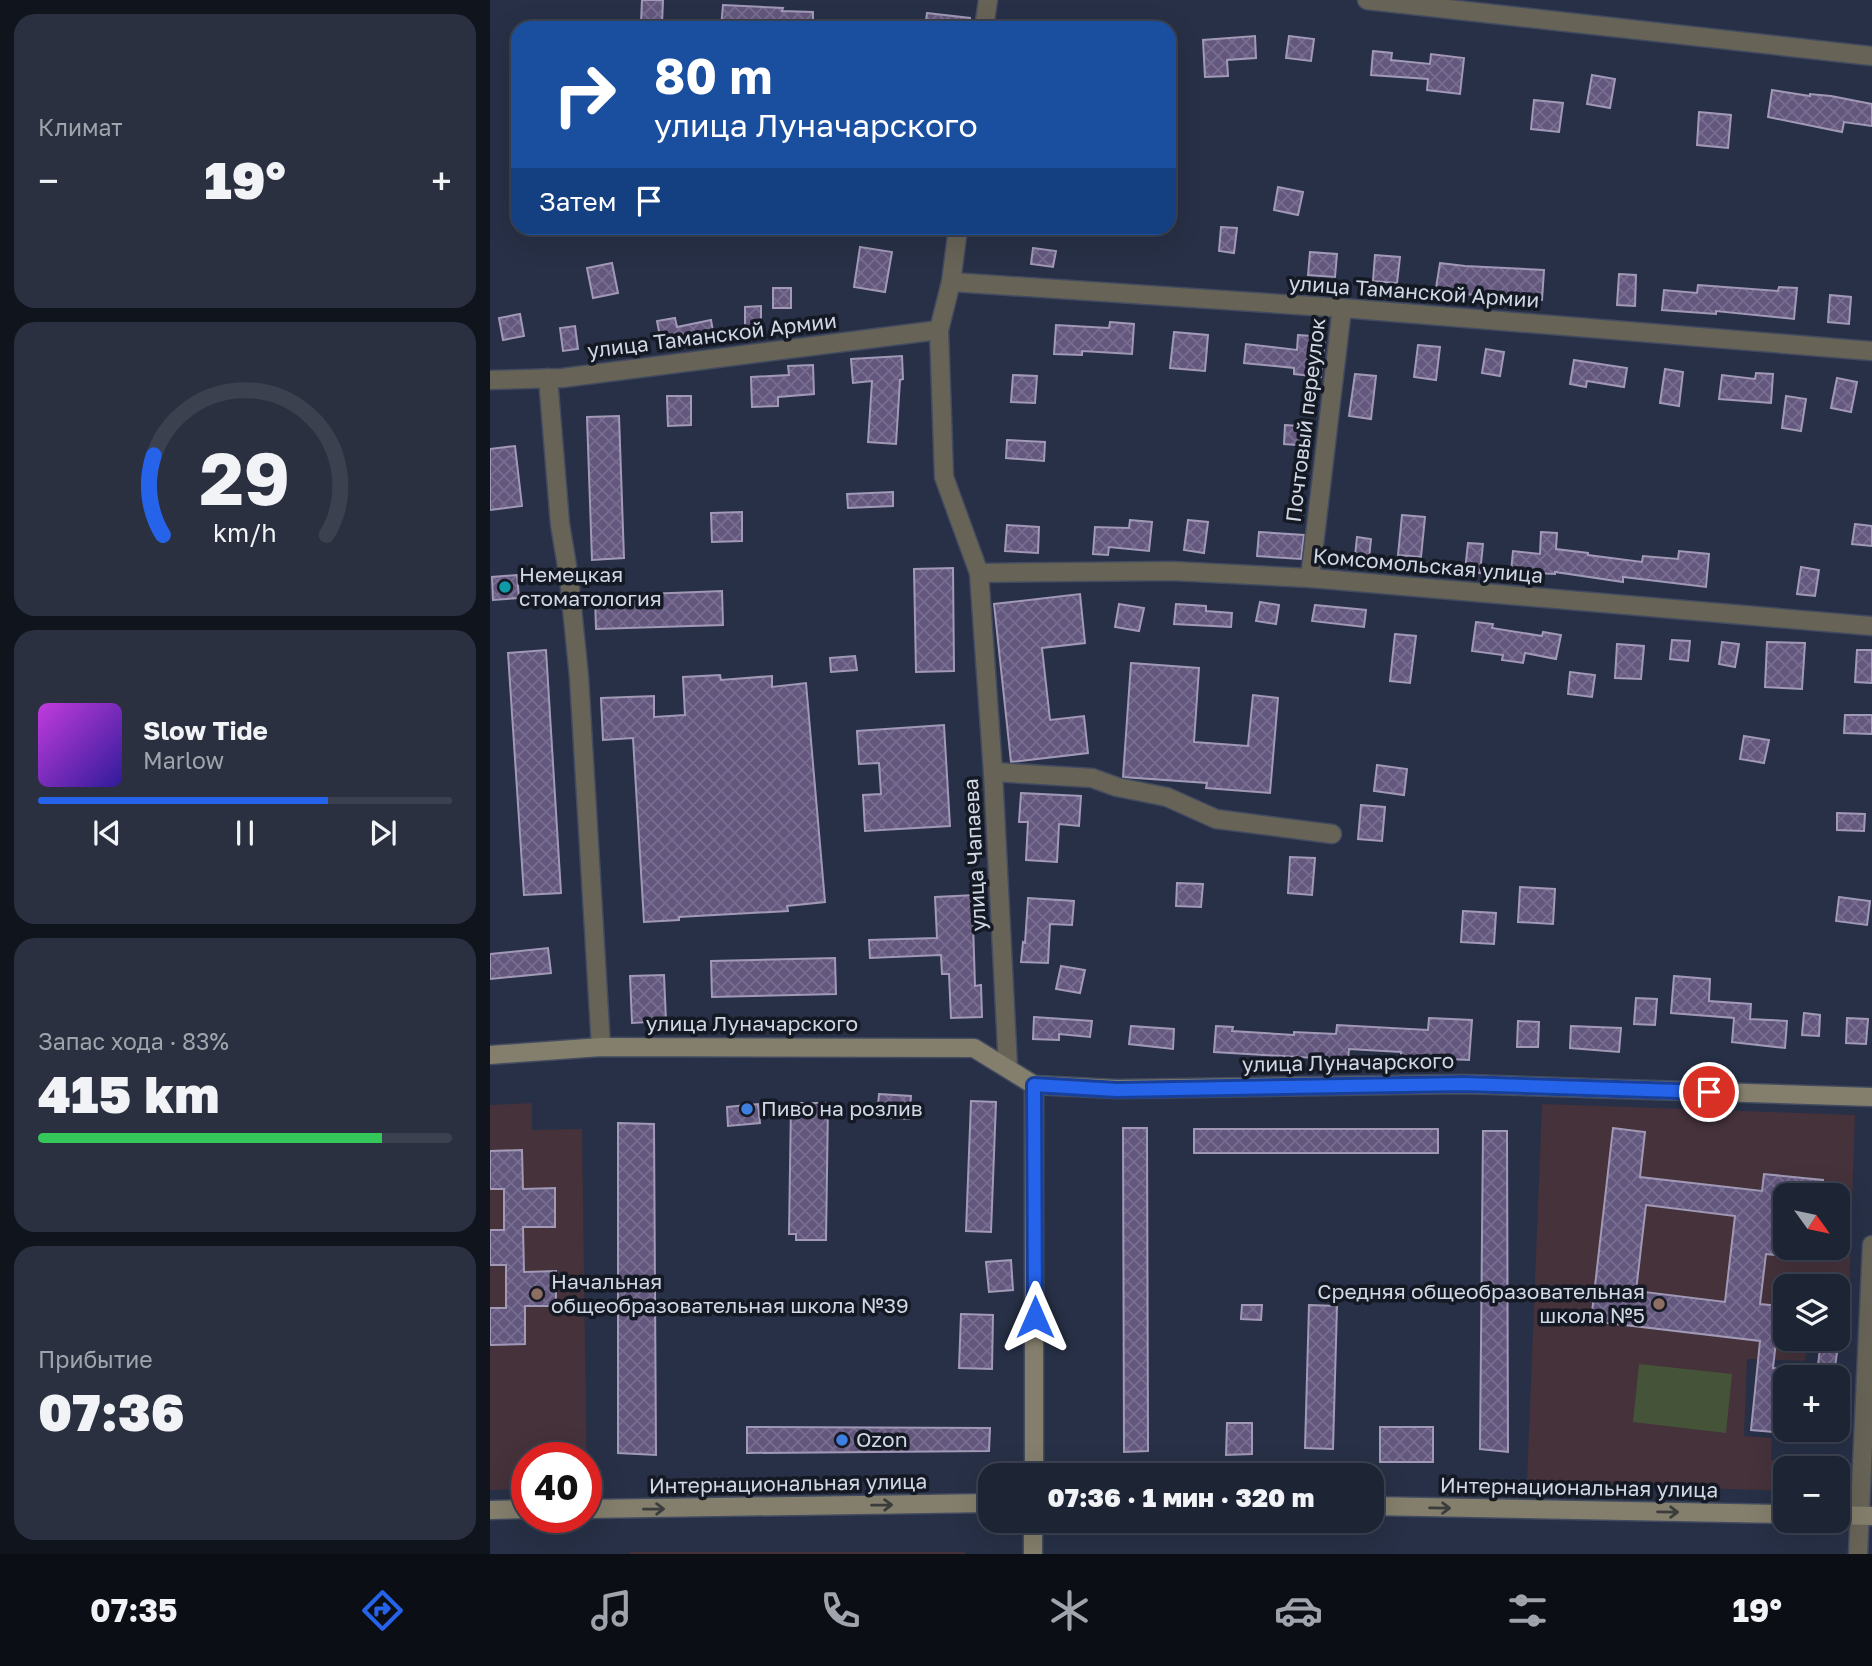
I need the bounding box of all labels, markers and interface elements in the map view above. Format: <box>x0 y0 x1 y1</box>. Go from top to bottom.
text: 80 m <box>654 46 772 105</box>
icon: right <box>539 49 630 140</box>
text: улица Луначарского <box>654 106 978 144</box>
text: Климат <box>38 113 123 141</box>
text: 19° <box>204 148 286 210</box>
text: − <box>38 158 59 203</box>
text: + <box>431 158 452 203</box>
icon: arrive <box>630 182 668 220</box>
text: Затем <box>539 186 616 217</box>
street label: улица Таманской Армии <box>1288 269 1540 313</box>
street label: улица Таманской Армии <box>586 307 838 363</box>
street label: Почтовый переулок <box>1280 316 1330 524</box>
text: 29 <box>200 434 290 521</box>
text: km/h <box>213 517 277 548</box>
street label: Комсомольская улица <box>1312 542 1544 588</box>
place label: Немецкая стоматология <box>519 561 662 611</box>
marker: Немецкая стоматология <box>497 579 513 595</box>
text: Slow Tide <box>143 715 268 746</box>
text: Marlow <box>143 746 224 774</box>
street label: улица Чапаева <box>957 778 991 932</box>
icon: previous <box>88 814 126 852</box>
icon: pause <box>226 814 264 852</box>
icon: next <box>364 814 402 852</box>
street label: улица Луначарского <box>646 1010 858 1036</box>
text: Запас хода · 83% <box>38 1027 229 1055</box>
street label: улица Луначарского <box>1242 1047 1454 1077</box>
text: 415 km <box>38 1062 220 1124</box>
pin <box>1679 1062 1739 1122</box>
icon: arrive <box>1690 1073 1728 1111</box>
place label: Пиво на розлив <box>761 1095 923 1121</box>
marker: Пиво на розлив <box>739 1101 755 1117</box>
north arrow <box>1773 1183 1850 1260</box>
map controls <box>1773 1183 1850 1533</box>
place label: Начальная общеобразовательная школа №39 <box>551 1268 909 1318</box>
button: layers <box>1773 1274 1850 1351</box>
place label: Средняя общеобразовательная школа №5 <box>1317 1278 1645 1328</box>
position arrow <box>998 1280 1072 1354</box>
marker: Начальная общеобразовательная школа №39 <box>529 1286 545 1302</box>
marker: Средняя общеобразовательная школа №5 <box>1651 1296 1667 1312</box>
text: Прибытие <box>38 1345 153 1373</box>
button: + <box>1773 1365 1850 1442</box>
text: 07:36 <box>38 1380 184 1442</box>
place label: Ozon <box>856 1426 908 1452</box>
marker: Ozon <box>834 1432 850 1448</box>
speed limit sign: 40 <box>511 1442 602 1533</box>
button: − <box>1773 1456 1850 1533</box>
street label: Интернациональная улица <box>649 1468 927 1498</box>
street label: Интернациональная улица <box>1440 1472 1718 1502</box>
text: 07:36 · 1 мин · 320 m <box>1048 1482 1314 1513</box>
one-way arrow <box>870 1498 893 1511</box>
one-way arrow <box>1428 1501 1451 1514</box>
one-way arrow <box>643 1502 666 1515</box>
one-way arrow <box>1656 1505 1679 1519</box>
icon: directions <box>358 1586 407 1635</box>
icon: music <box>587 1586 636 1635</box>
icon: phone <box>816 1586 865 1635</box>
icon: climate <box>1045 1586 1094 1635</box>
icon: car <box>1274 1586 1323 1635</box>
icon: filters <box>1503 1586 1552 1635</box>
text: 07:35 <box>90 1591 178 1629</box>
text: 19° <box>1733 1591 1782 1629</box>

